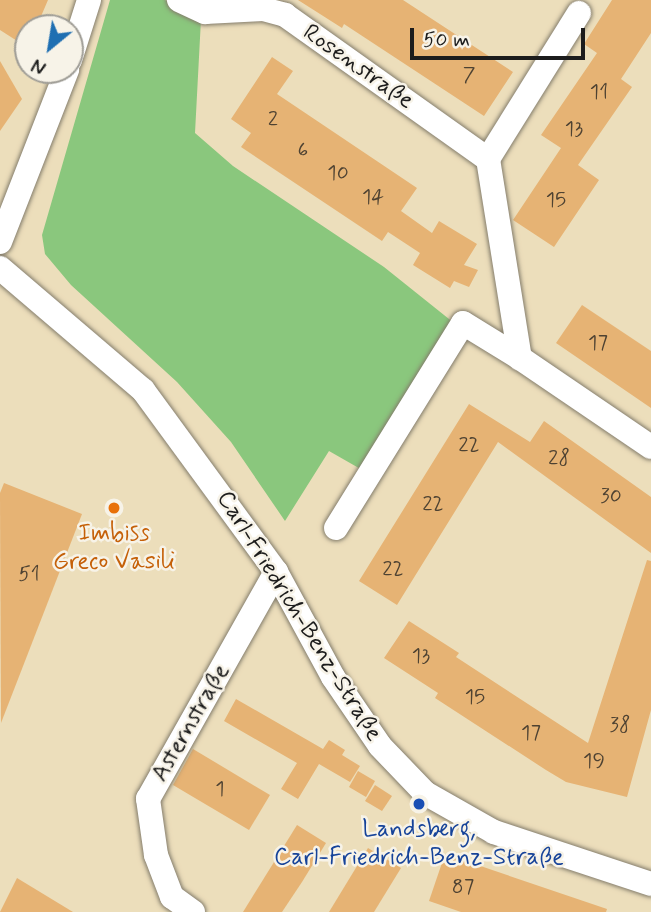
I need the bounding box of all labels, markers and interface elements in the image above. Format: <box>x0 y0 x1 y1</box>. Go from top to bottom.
north arrow <box>14 14 84 84</box>
scale bar <box>413 14 588 58</box>
street label: Rosenstraße <box>297 18 419 116</box>
text: 50 m <box>423 26 470 54</box>
text: N <box>28 52 51 80</box>
house number: 7 <box>463 62 475 88</box>
house number: 11 <box>590 79 608 105</box>
house number: 2 <box>268 106 278 132</box>
house number: 13 <box>565 116 583 142</box>
house number: 6 <box>298 137 308 163</box>
house number: 10 <box>327 160 349 186</box>
house number: 14 <box>362 184 384 210</box>
house number: 15 <box>546 187 566 213</box>
house number: 17 <box>588 330 608 356</box>
house number: 22 <box>458 432 480 458</box>
house number: 28 <box>548 445 570 471</box>
house number: 30 <box>600 483 622 509</box>
street label: Carl-Friedrich-Benz-Straße <box>210 486 388 746</box>
house number: 22 <box>422 491 444 517</box>
marker: Imbiss Greco Vasili <box>106 500 122 516</box>
place label: Imbiss Greco Vasili <box>55 520 173 576</box>
house number: 22 <box>382 556 404 582</box>
house number: 51 <box>18 561 40 587</box>
house number: 13 <box>412 643 430 669</box>
street label: Asternstraße <box>146 659 236 787</box>
house number: 15 <box>465 684 485 710</box>
house number: 38 <box>610 712 630 738</box>
house number: 17 <box>521 720 541 746</box>
house number: 19 <box>583 748 605 774</box>
house number: 1 <box>215 776 225 802</box>
marker: Landsberg, Carl-Friedrich-Benz-Straße <box>411 796 427 812</box>
place label: Landsberg, Carl-Friedrich-Benz-Straße <box>274 816 564 872</box>
house number: 87 <box>452 874 474 900</box>

